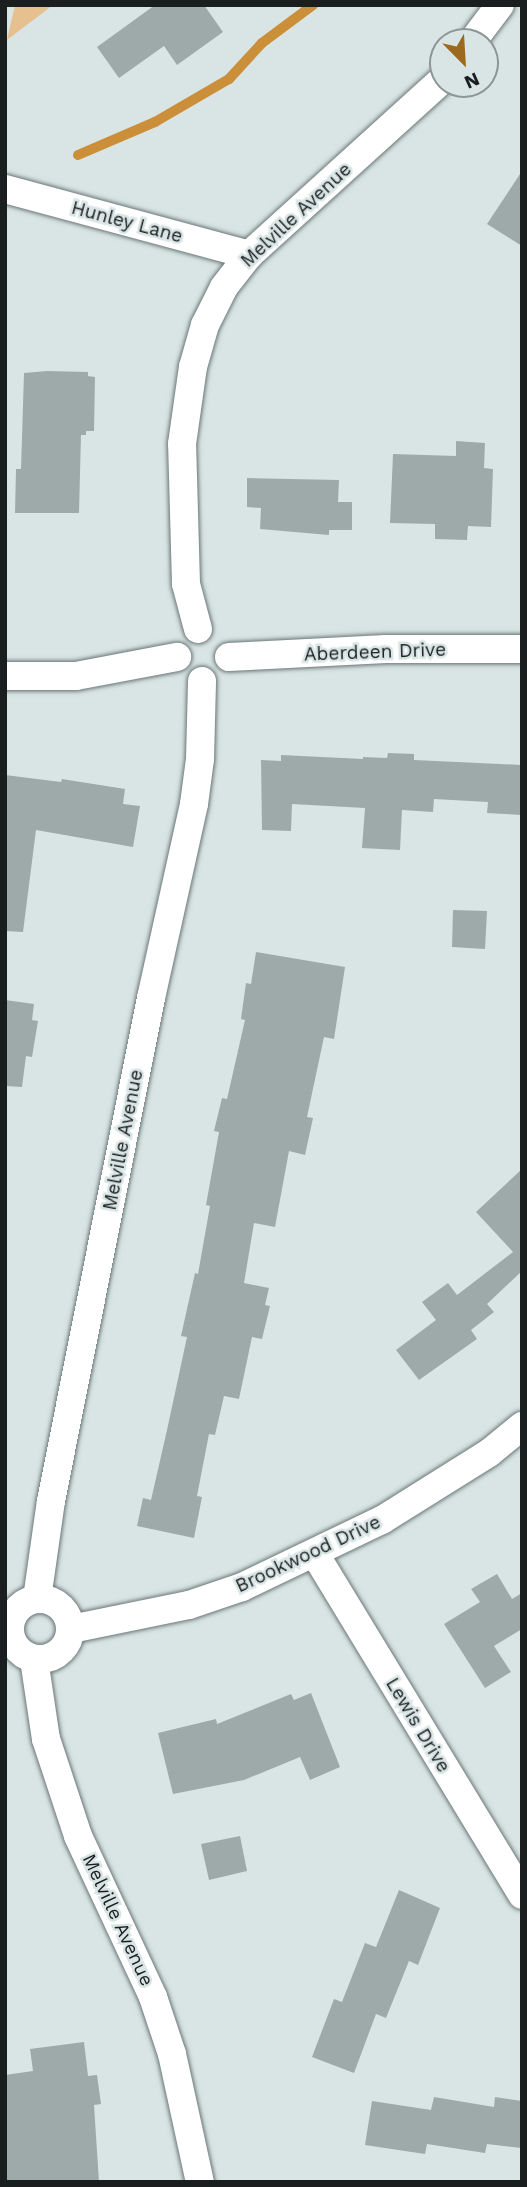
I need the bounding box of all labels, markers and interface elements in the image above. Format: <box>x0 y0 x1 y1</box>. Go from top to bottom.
north arrow <box>429 28 499 98</box>
text: N <box>461 67 483 94</box>
street label: Melville Avenue <box>236 158 356 272</box>
street label: Hunley Lane <box>69 196 185 248</box>
street label: Aberdeen Drive <box>304 638 446 666</box>
street label: Melville Avenue <box>98 1067 148 1213</box>
street label: Brookwood Drive <box>232 1510 384 1598</box>
street label: Lewis Drive <box>381 1673 455 1777</box>
street label: Melville Avenue <box>77 1850 159 1990</box>

